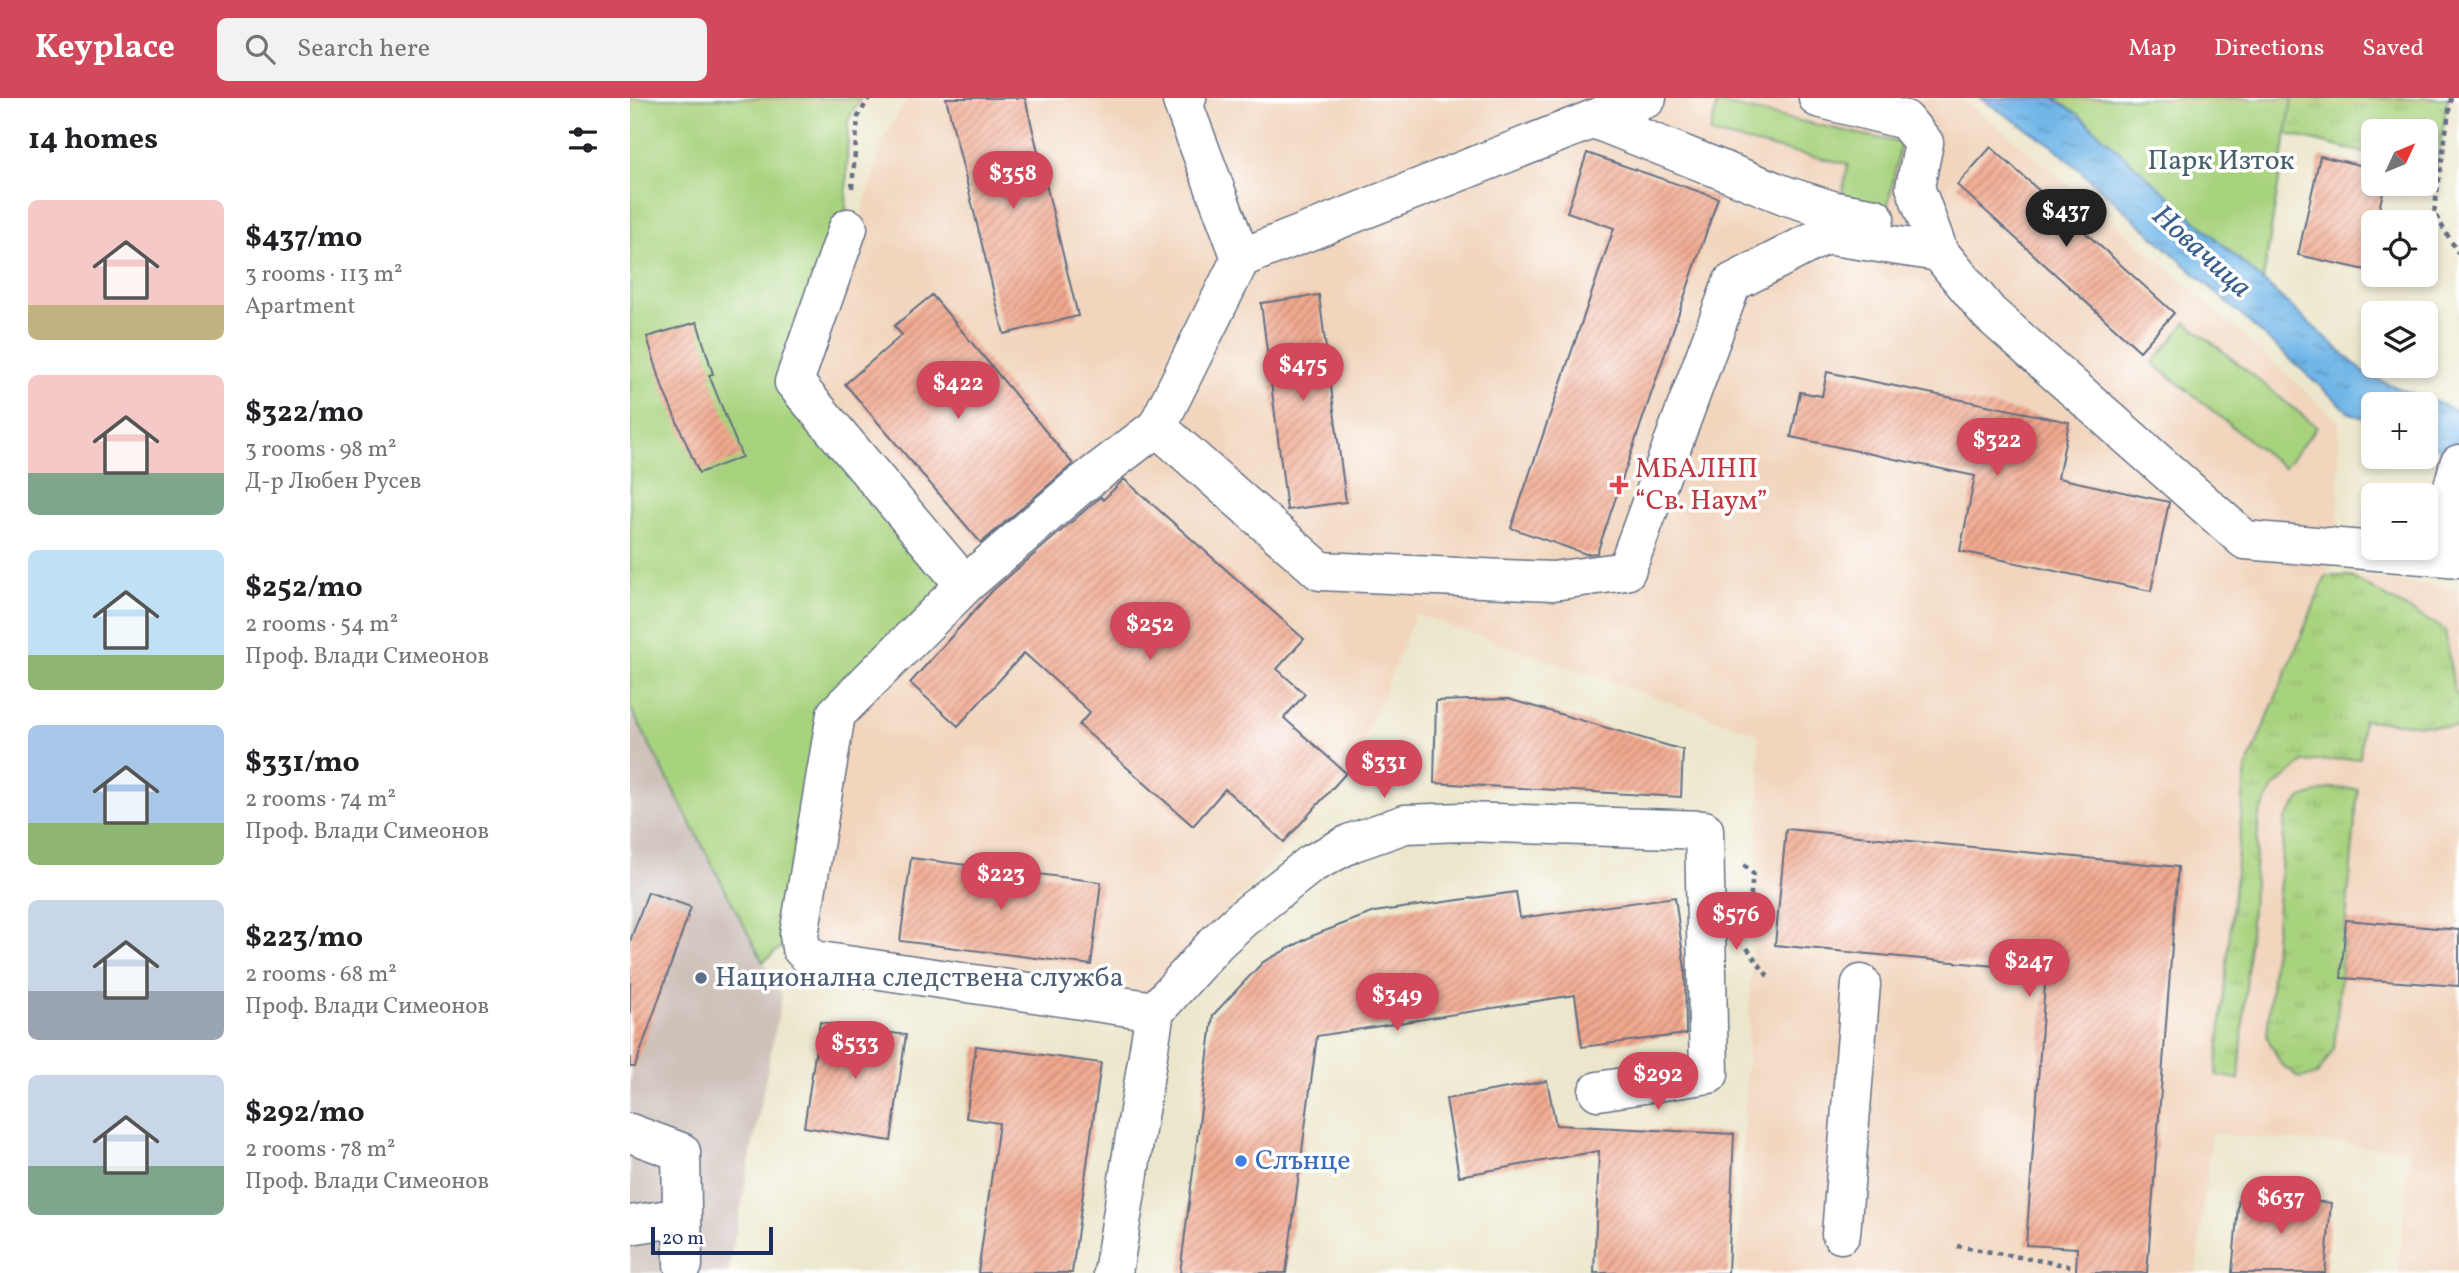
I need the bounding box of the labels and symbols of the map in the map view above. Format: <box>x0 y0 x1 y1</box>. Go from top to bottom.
north arrow <box>2361 119 2438 196</box>
park label: Парк Изток <box>2147 142 2295 181</box>
pin: $358 <box>972 152 1054 211</box>
pin: $437 <box>2025 190 2107 249</box>
water label: Новачица <box>2142 196 2260 308</box>
pin: $475 <box>1262 344 1344 403</box>
pin: $422 <box>917 362 999 421</box>
pin: $322 <box>1956 418 2038 478</box>
place label: MБАЛНП “Св. Наум” <box>1635 450 1768 521</box>
marker: MБАЛНП “Св. Наум” <box>1609 475 1629 495</box>
pin: $252 <box>1109 602 1191 662</box>
pin: $331 <box>1343 740 1425 800</box>
pin: $223 <box>960 852 1042 912</box>
pin: $576 <box>1695 892 1777 952</box>
pin: $247 <box>1988 940 2070 999</box>
place label: Национална следствена служба <box>715 959 1124 998</box>
marker: Национална следствена служба <box>693 970 709 986</box>
pin: $349 <box>1356 974 1438 1033</box>
pin: $533 <box>814 1021 896 1081</box>
pin: $292 <box>1617 1052 1699 1112</box>
place label: Слънце <box>1255 1142 1351 1181</box>
marker: Слънце <box>1233 1153 1249 1169</box>
pin: $637 <box>2240 1176 2322 1236</box>
scale bar <box>651 1224 774 1256</box>

